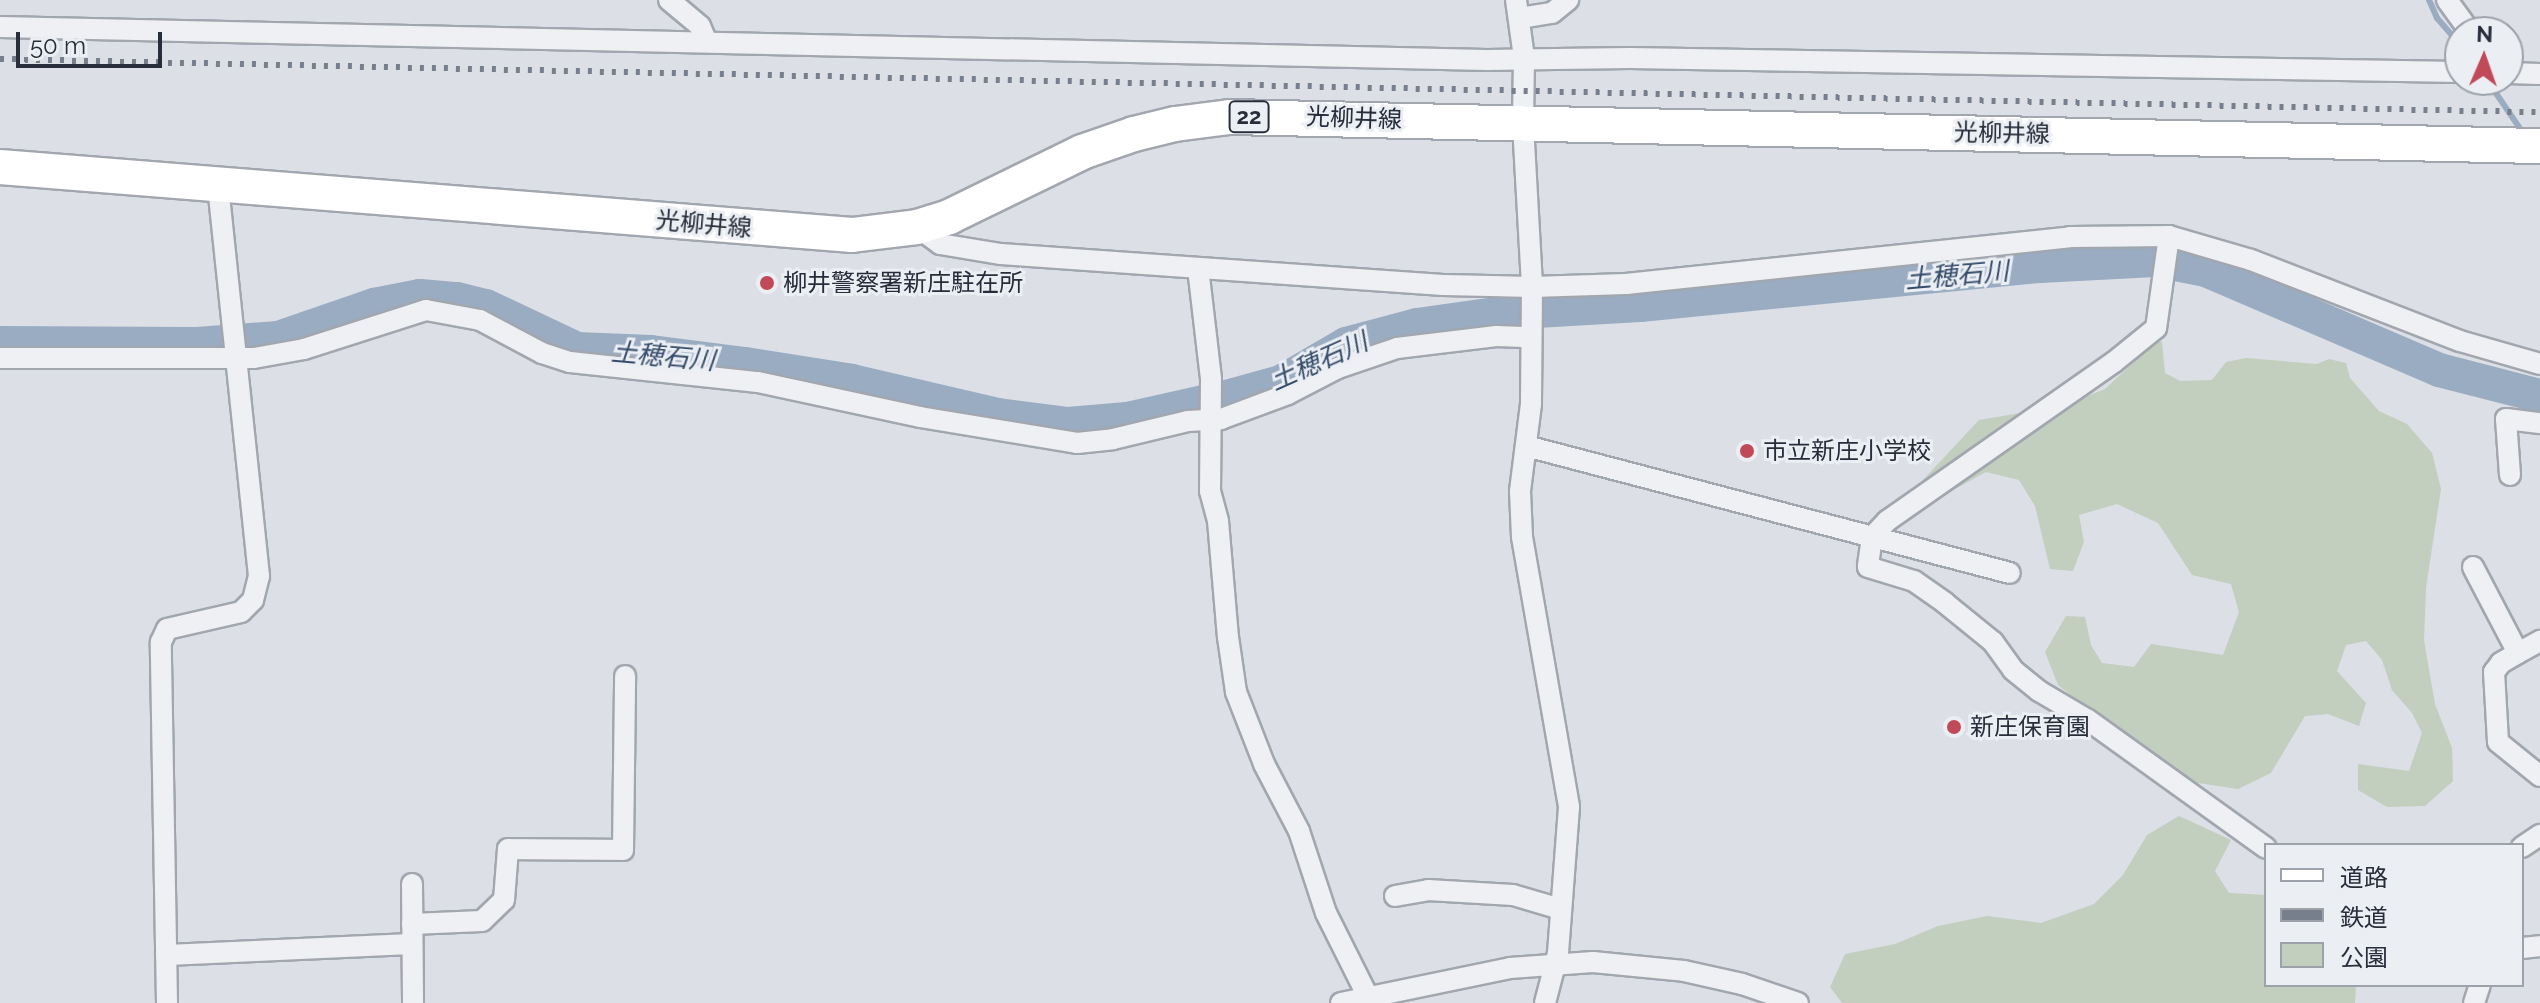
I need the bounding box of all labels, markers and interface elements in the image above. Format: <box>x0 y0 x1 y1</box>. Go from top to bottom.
scale bar <box>20 16 166 66</box>
north arrow <box>2444 16 2524 96</box>
text: N <box>2476 21 2494 47</box>
text: 50 m <box>30 31 86 60</box>
road number: 22 <box>1227 99 1271 135</box>
street label: 光柳井線 <box>1306 102 1402 134</box>
street label: 光柳井線 <box>1954 118 2050 148</box>
street label: 光柳井線 <box>655 205 753 243</box>
water label: 土穂石川 <box>1904 256 2010 296</box>
place label: 柳井警察署新庄駐在所 <box>783 269 1023 297</box>
marker: 柳井警察署新庄駐在所 <box>758 274 776 292</box>
water label: 土穂石川 <box>1265 327 1373 397</box>
water label: 土穂石川 <box>610 337 716 377</box>
place label: 市立新庄小学校 <box>1763 437 1931 465</box>
marker: 市立新庄小学校 <box>1738 442 1756 460</box>
place label: 新庄保育園 <box>1970 713 2090 741</box>
marker: 新庄保育園 <box>1945 718 1963 736</box>
legend <box>2264 843 2524 987</box>
text: 道路 <box>2340 863 2388 892</box>
text: 鉄道 <box>2340 903 2388 932</box>
text: 公園 <box>2340 943 2388 972</box>

